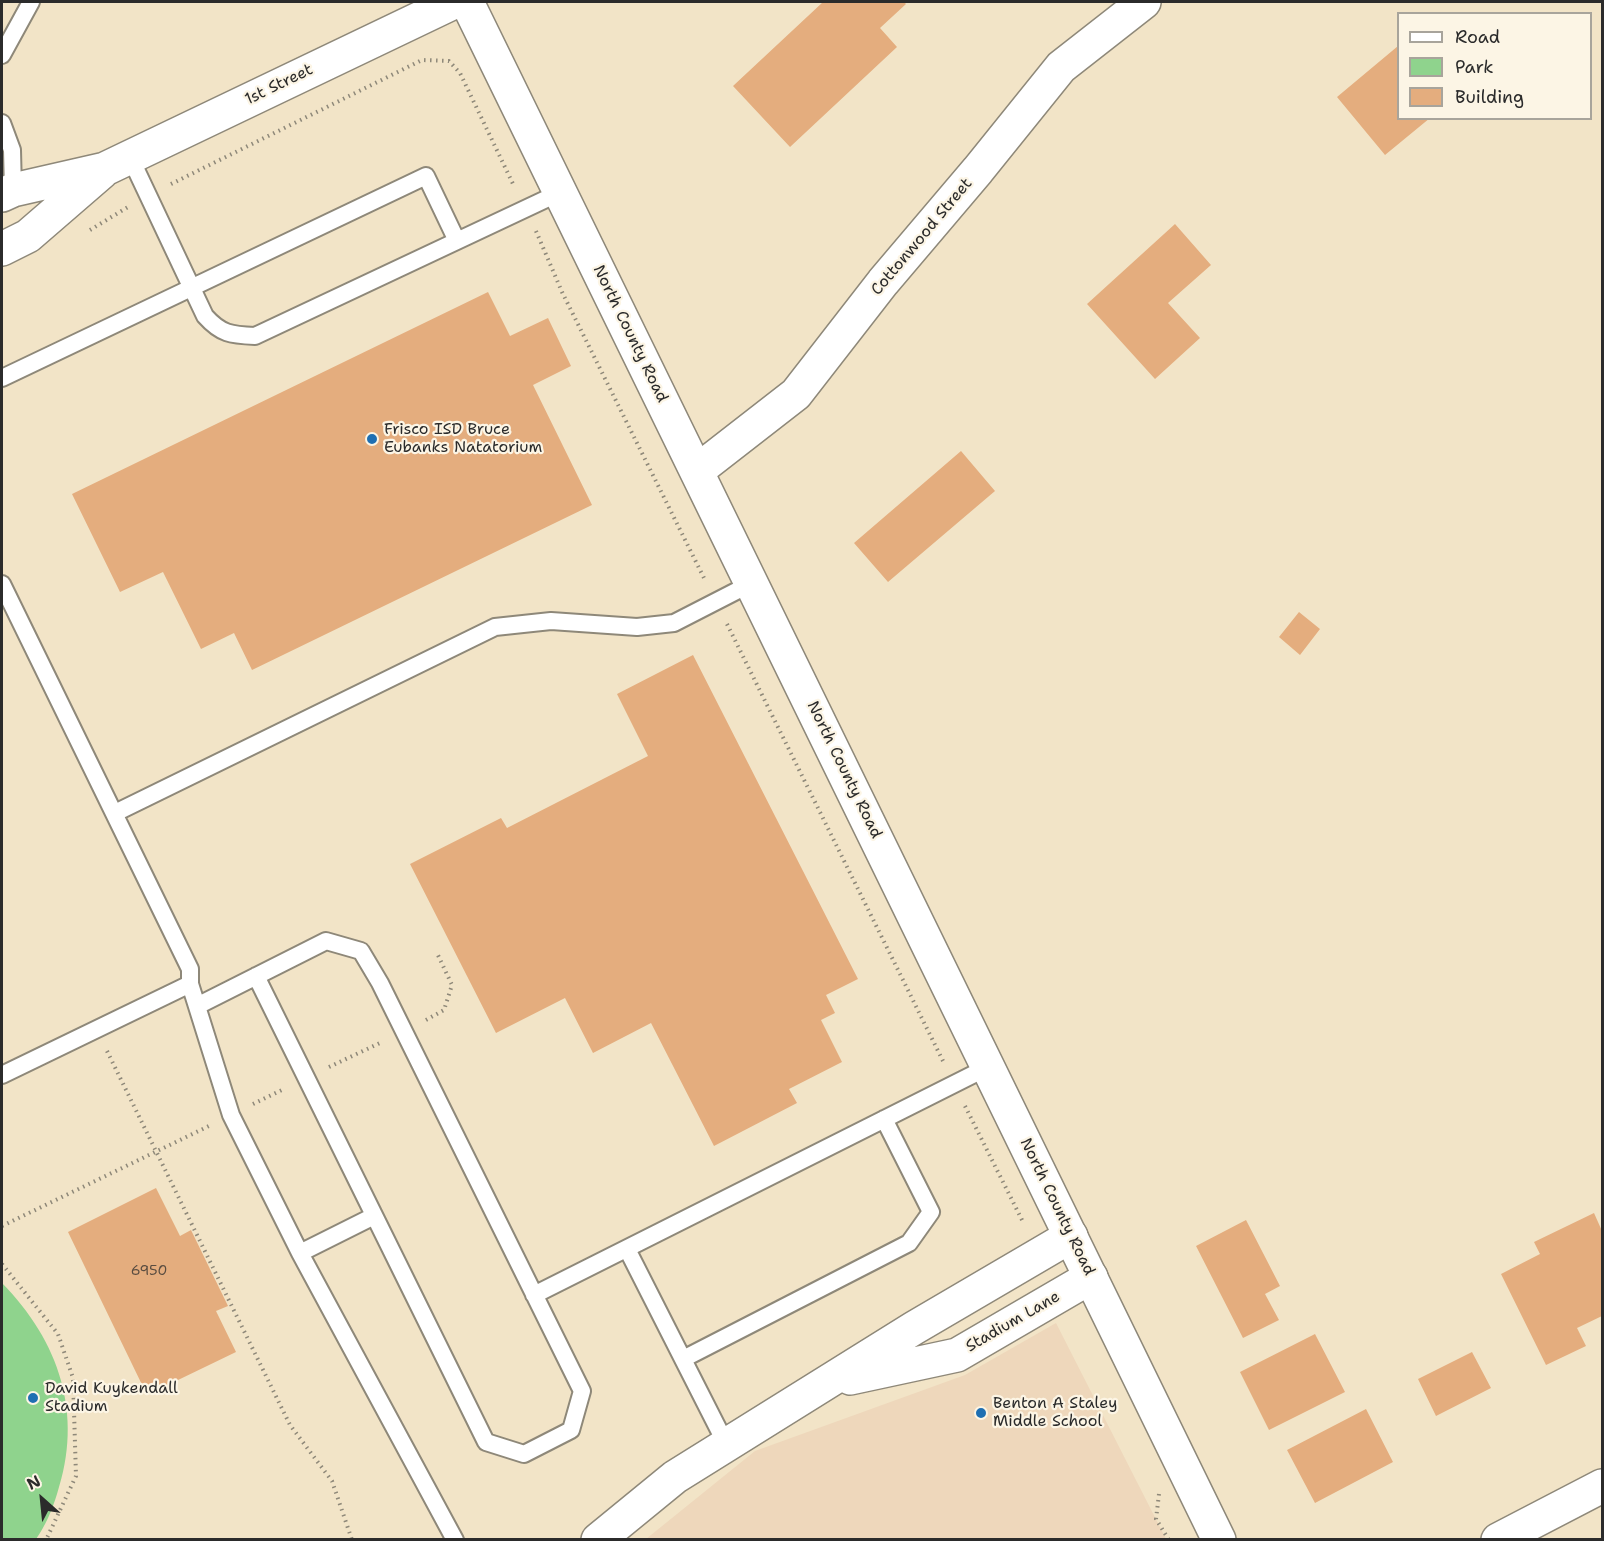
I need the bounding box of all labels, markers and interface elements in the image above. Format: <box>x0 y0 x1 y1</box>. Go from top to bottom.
legend <box>1397 12 1592 120</box>
text: Road <box>1455 25 1500 49</box>
text: Park <box>1455 55 1494 79</box>
street label: 1st Street <box>242 60 316 110</box>
text: Building <box>1455 85 1524 109</box>
street label: Cottonwood Street <box>867 174 977 300</box>
street label: North County Road <box>588 262 672 406</box>
place label: Frisco ISD Bruce Eubanks Natatorium <box>384 420 542 458</box>
marker: Frisco ISD Bruce Eubanks Natatorium <box>365 432 379 446</box>
street label: North County Road <box>802 698 886 842</box>
street label: North County Road <box>1015 1135 1099 1279</box>
house number: 6950 <box>131 1263 167 1279</box>
street label: Stadium Lane <box>963 1287 1063 1357</box>
place label: David Kuykendall Stadium <box>45 1379 178 1417</box>
marker: David Kuykendall Stadium <box>26 1391 40 1405</box>
place label: Benton A Staley Middle School <box>993 1394 1117 1432</box>
marker: Benton A Staley Middle School <box>974 1406 988 1420</box>
north arrow <box>12 1469 72 1529</box>
text: N <box>23 1470 44 1495</box>

